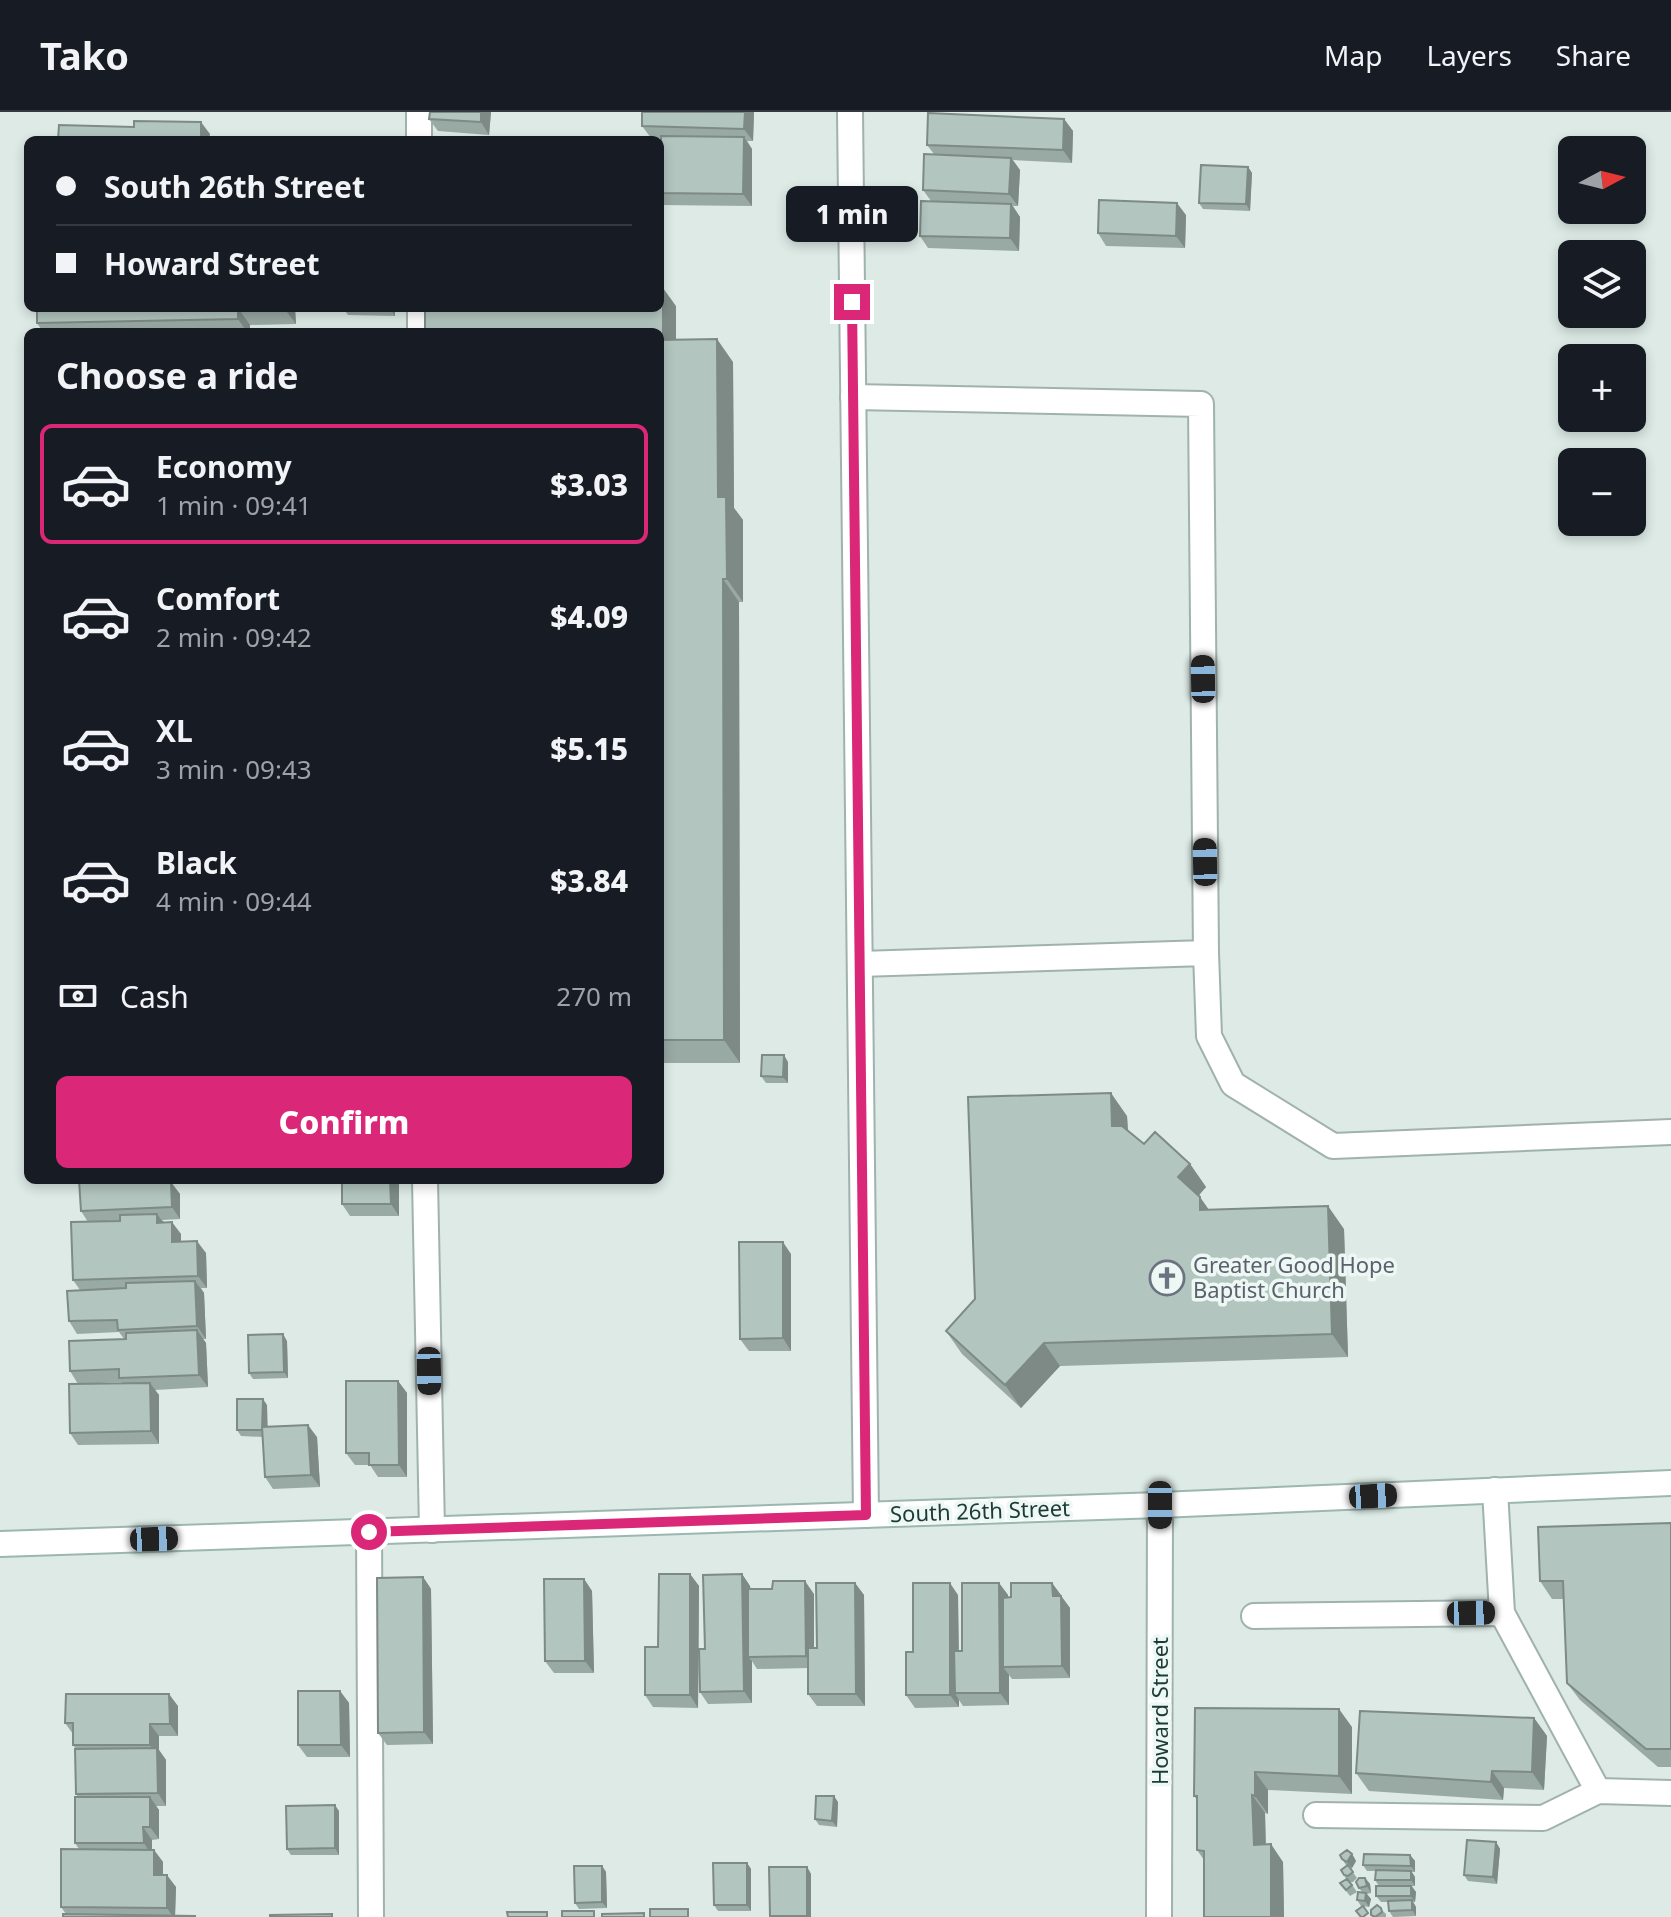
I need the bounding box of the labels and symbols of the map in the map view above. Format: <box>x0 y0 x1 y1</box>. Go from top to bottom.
north arrow <box>1558 136 1646 224</box>
callout: 1 min <box>786 186 918 242</box>
route end <box>834 284 870 320</box>
car <box>1191 655 1215 703</box>
car <box>1193 838 1217 886</box>
place label: Greater Good Hope Baptist Church <box>1193 1249 1395 1304</box>
church icon: Greater Good Hope Baptist Church <box>1148 1259 1186 1297</box>
car <box>417 1347 441 1395</box>
car <box>1148 1481 1172 1529</box>
car <box>1348 1483 1398 1509</box>
street label: South 26th Street <box>889 1492 1071 1528</box>
route start <box>351 1514 387 1550</box>
car <box>130 1526 178 1552</box>
car <box>1447 1601 1495 1625</box>
street label: Howard Street <box>1144 1637 1174 1785</box>

